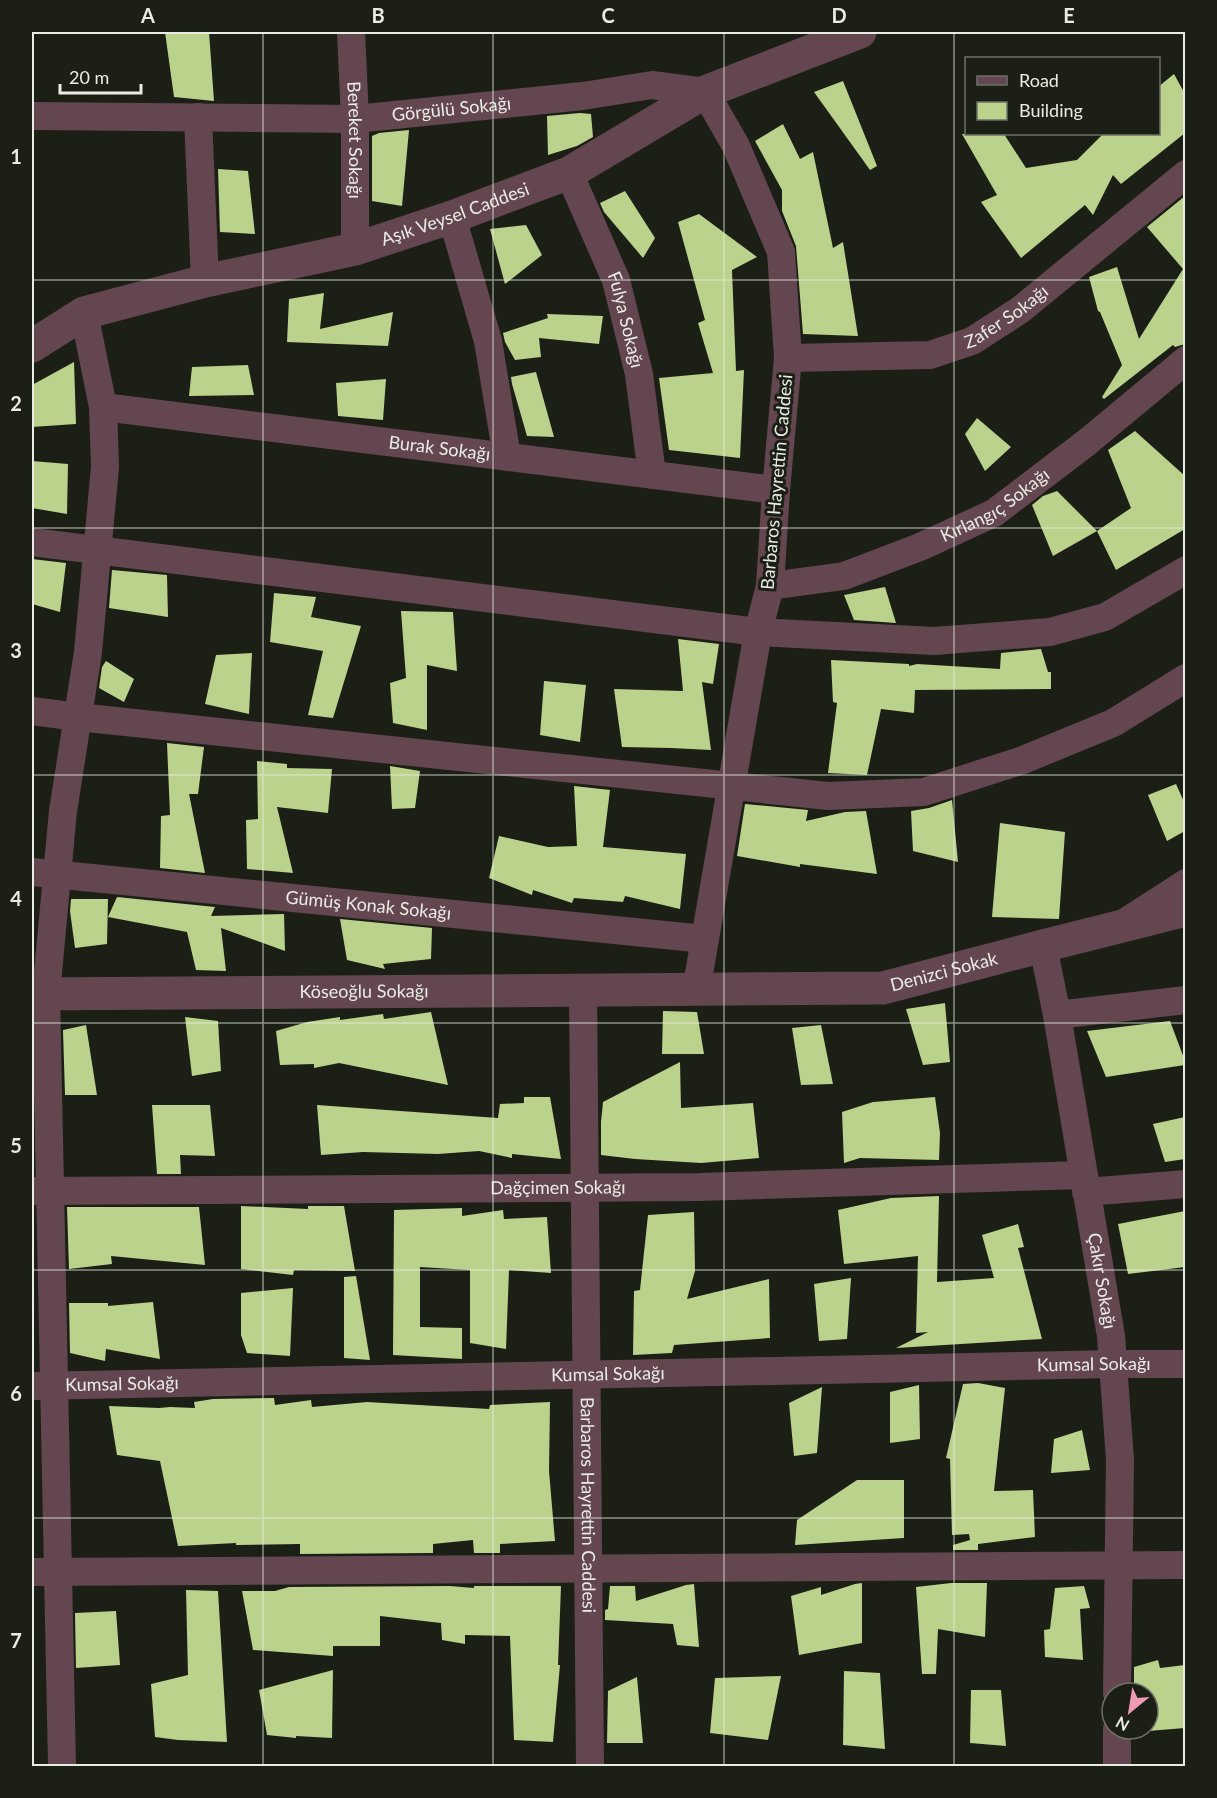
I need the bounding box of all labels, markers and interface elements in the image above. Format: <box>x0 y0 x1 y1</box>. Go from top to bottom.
text: A <box>140 3 155 27</box>
text: B <box>371 3 385 27</box>
text: C <box>601 3 615 27</box>
text: D <box>831 3 847 27</box>
text: E <box>1063 3 1075 27</box>
scale bar <box>60 57 141 95</box>
legend <box>965 57 1160 135</box>
text: 20 m <box>69 66 109 88</box>
text: Road <box>1019 69 1059 91</box>
street label: Bereket Sokağı <box>343 81 367 199</box>
street label: Görgülü Sokağı <box>391 91 512 125</box>
text: Building <box>1019 99 1083 121</box>
text: 1 <box>10 144 22 168</box>
street label: Aşık Veysel Caddesi <box>378 177 532 250</box>
street label: Fulya Sokağı <box>604 268 649 370</box>
street label: Zafer Sokağı <box>961 280 1052 353</box>
street label: Barbaros Hayrettin Caddesi <box>756 373 796 590</box>
text: 2 <box>10 391 22 415</box>
street label: Burak Sokağı <box>387 430 492 465</box>
street label: Kırlangıç Sokağı <box>936 463 1053 546</box>
text: 3 <box>10 638 22 662</box>
street label: Gümüş Konak Sokağı <box>285 885 452 924</box>
text: 4 <box>10 886 22 910</box>
street label: Denizci Sokak <box>888 946 1001 996</box>
street label: Köseoğlu Sokağı <box>299 979 429 1002</box>
text: 5 <box>10 1133 22 1157</box>
street label: Dağçimen Sokağı <box>490 1175 626 1198</box>
street label: Çakır Sokağı <box>1084 1231 1122 1330</box>
street label: Kumsal Sokağı <box>1037 1352 1151 1376</box>
street label: Kumsal Sokağı <box>551 1361 665 1385</box>
street label: Kumsal Sokağı <box>65 1371 179 1395</box>
text: 6 <box>10 1381 22 1405</box>
street label: Barbaros Hayrettin Caddesi <box>577 1397 601 1613</box>
text: 7 <box>10 1628 22 1652</box>
north arrow <box>1100 1681 1160 1741</box>
text: N <box>1112 1713 1132 1736</box>

